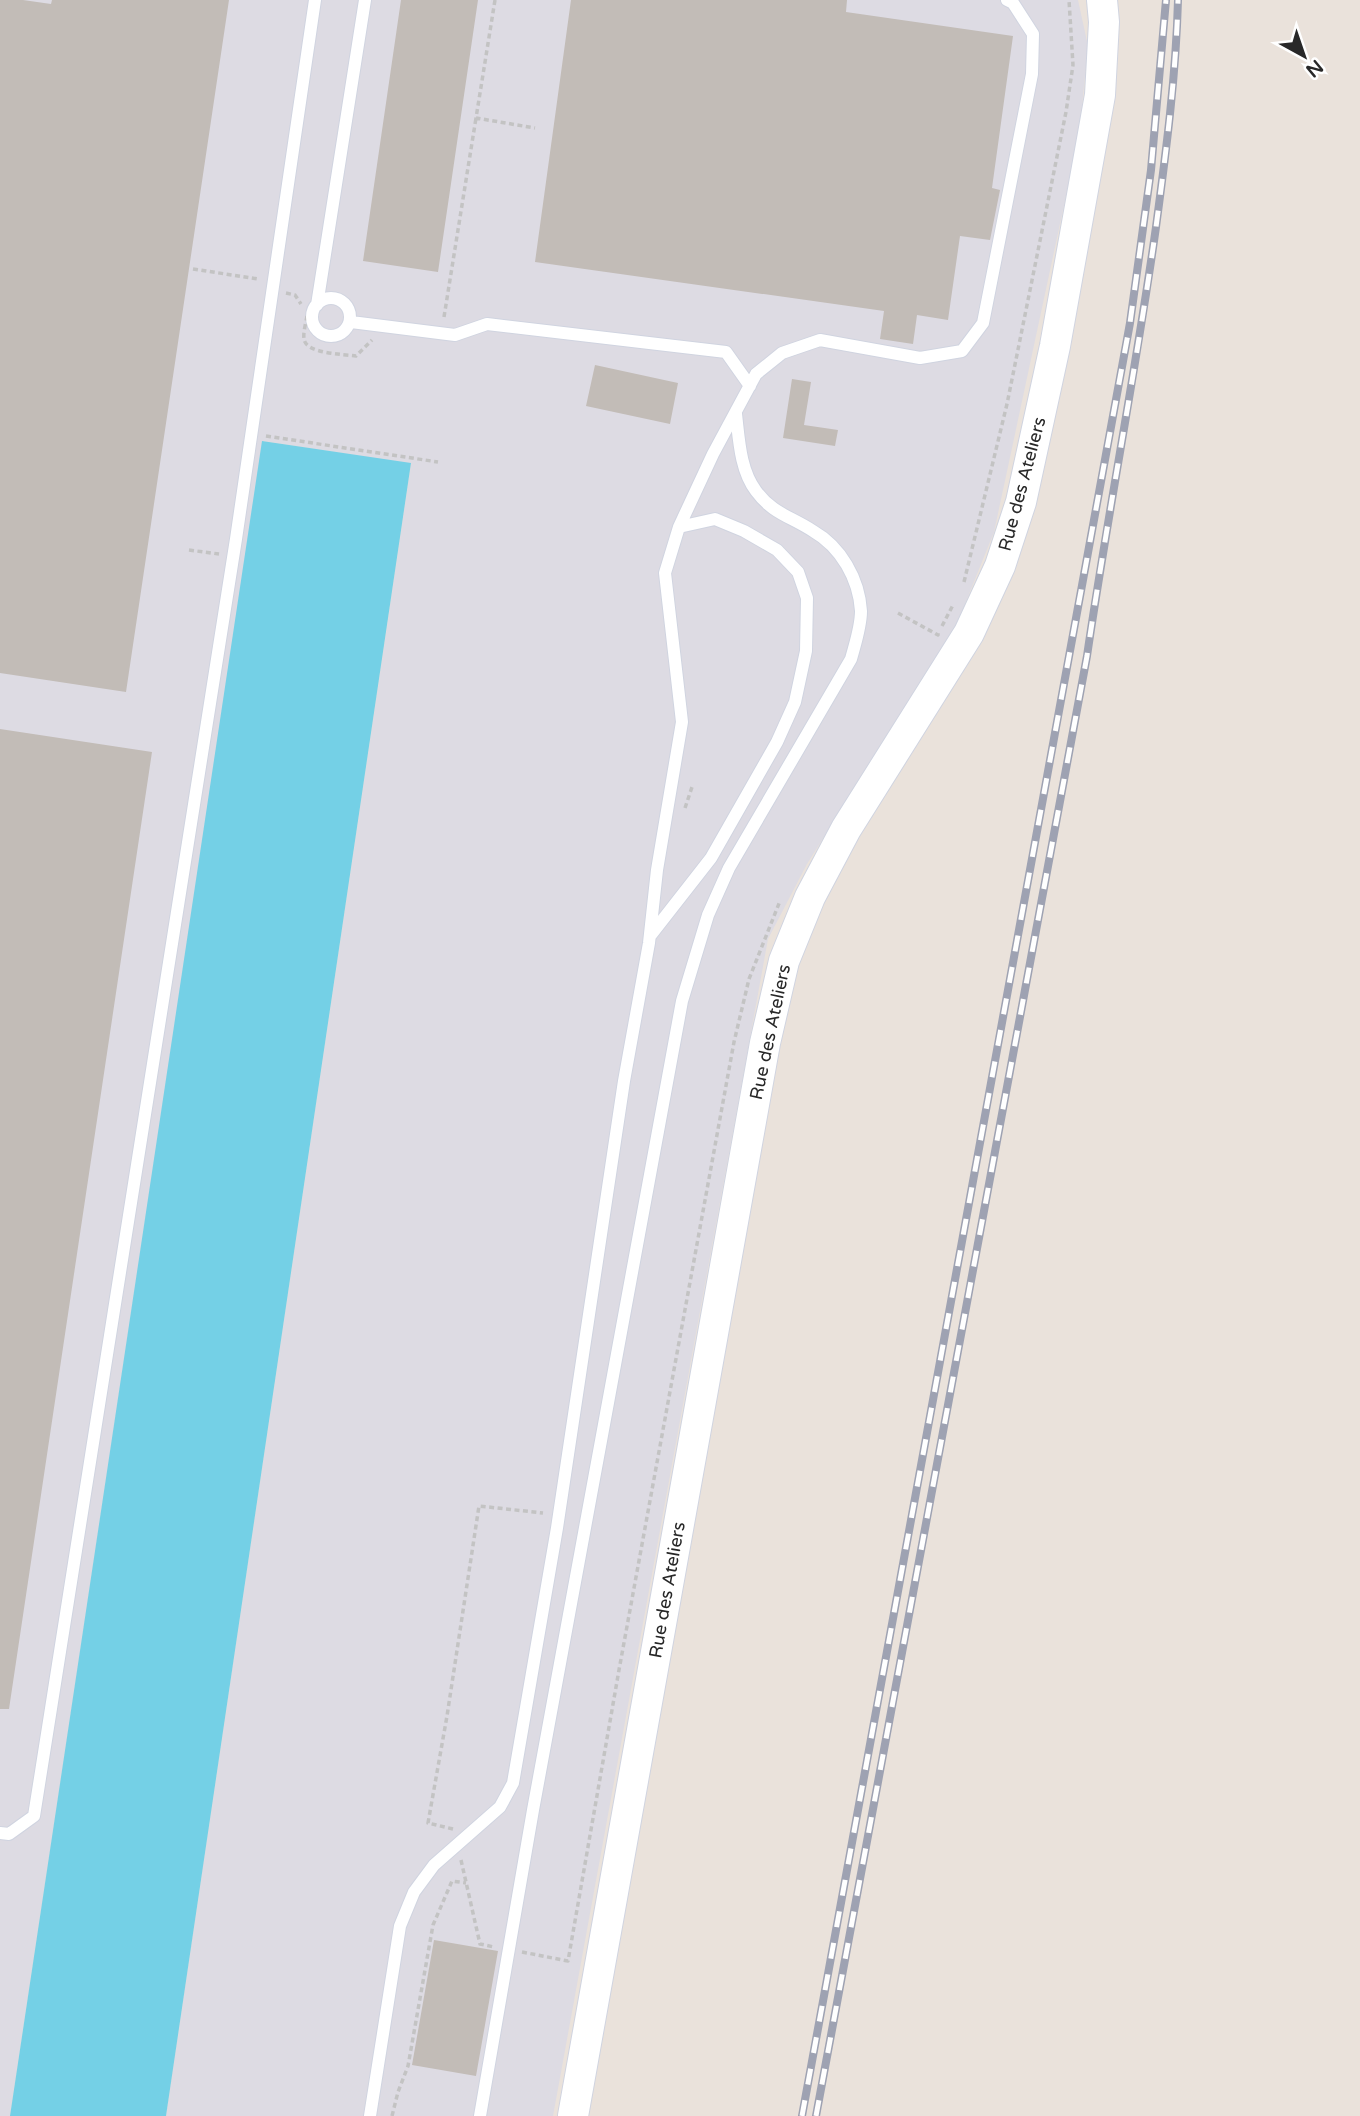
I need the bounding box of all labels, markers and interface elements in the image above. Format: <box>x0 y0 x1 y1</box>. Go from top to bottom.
north arrow <box>1269 21 1339 91</box>
text: N <box>1301 55 1327 82</box>
street label: Rue des Ateliers <box>993 414 1051 554</box>
street label: Rue des Ateliers <box>745 962 795 1102</box>
street label: Rue des Ateliers <box>644 1520 690 1660</box>

